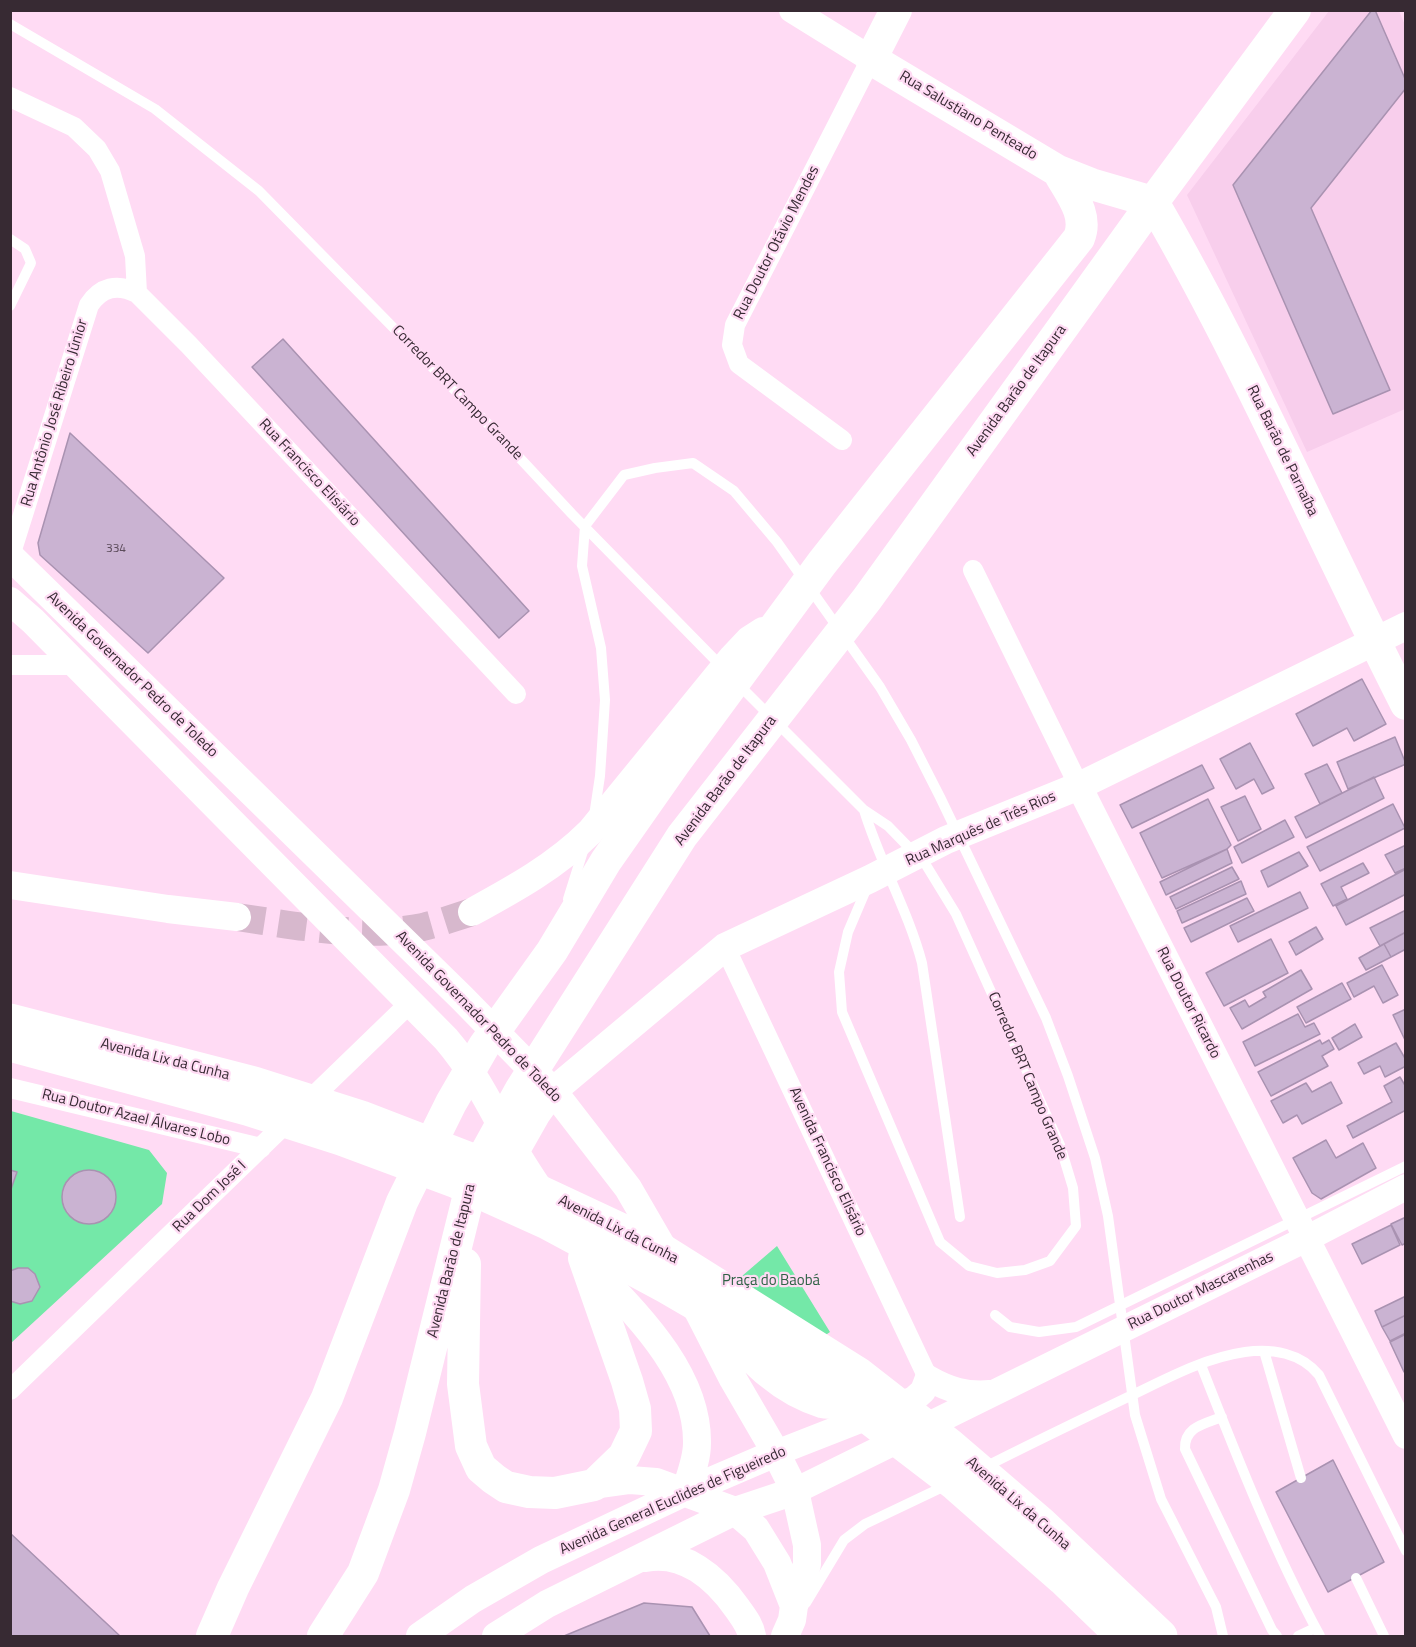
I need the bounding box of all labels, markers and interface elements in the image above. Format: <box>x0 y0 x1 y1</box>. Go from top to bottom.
street label: Rua Salustiano Penteado <box>896 68 1040 164</box>
street label: Rua Doutor Otávio Mendes <box>730 163 824 323</box>
street label: Rua Antônio José Ribeiro Júnior <box>18 317 92 509</box>
street label: Corredor BRT Campo Grande <box>388 322 526 464</box>
street label: Avenida Barão de Itapura <box>963 322 1071 460</box>
street label: Rua Barão de Parnaíba <box>1242 383 1322 519</box>
street label: Rua Francisco Elisiário <box>255 416 363 530</box>
house number: 334 <box>106 542 126 556</box>
street label: Avenida Governador Pedro de Toledo <box>43 588 221 762</box>
street label: Avenida Barão de Itapura <box>671 713 781 849</box>
street label: Rua Marquês de Três Rios <box>903 788 1059 870</box>
street label: Avenida Governador Pedro de Toledo <box>391 928 565 1106</box>
street label: Rua Doutor Ricardo <box>1152 944 1224 1062</box>
street label: Corredor BRT Campo Grande <box>983 989 1071 1163</box>
street label: Avenida Lix da Cunha <box>99 1035 231 1085</box>
street label: Avenida Francisco Elisário <box>785 1085 869 1239</box>
street label: Rua Doutor Azael Álvares Lobo <box>40 1086 232 1150</box>
street label: Rua Dom José I <box>170 1157 250 1237</box>
street label: Avenida Barão de Itapura <box>424 1182 480 1340</box>
street label: Avenida Lix da Cunha <box>555 1192 681 1268</box>
street label: Rua Doutor Mascarenhas <box>1125 1248 1277 1334</box>
park label: Praça do Baobá <box>722 1272 820 1290</box>
street label: Avenida General Euclides de Figueiredo <box>557 1443 789 1559</box>
street label: Avenida Lix da Cunha <box>962 1454 1074 1554</box>

